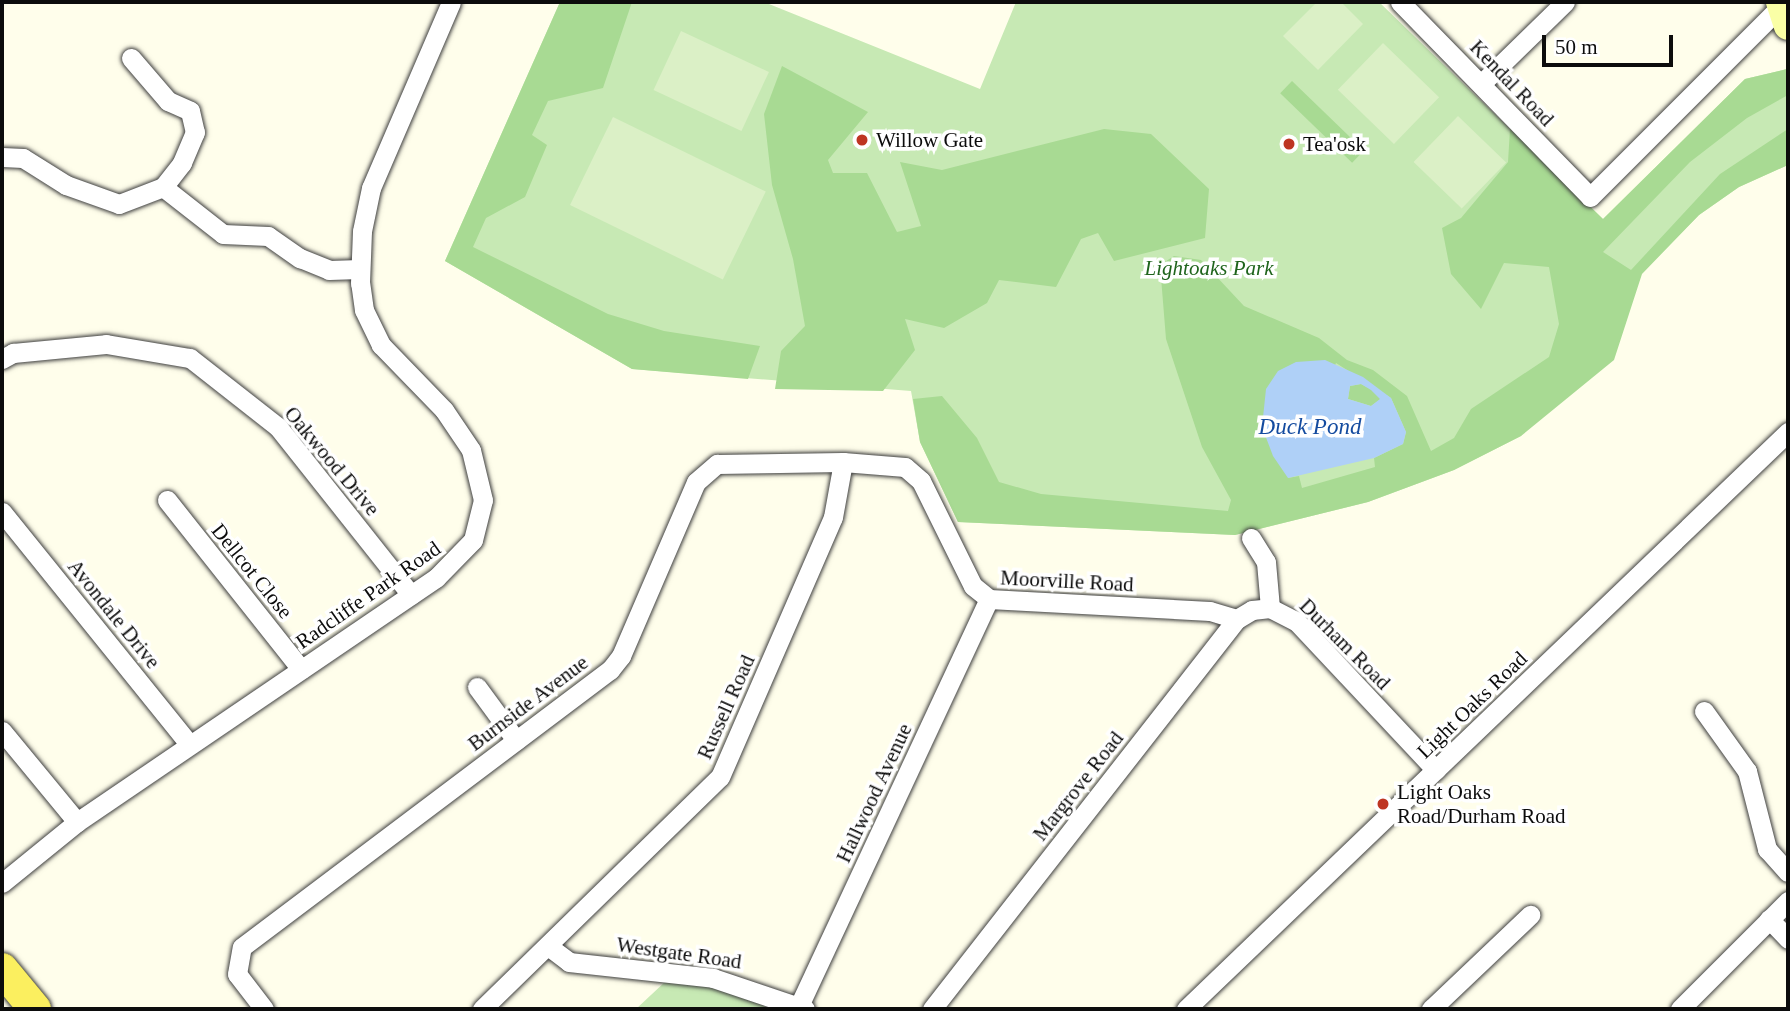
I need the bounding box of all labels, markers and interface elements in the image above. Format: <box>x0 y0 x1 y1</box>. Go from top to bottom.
scale bar <box>1545 21 1676 65</box>
street label: Kendal Road <box>1465 35 1559 131</box>
text: 50 m <box>1555 35 1598 59</box>
place label: Willow Gate <box>876 127 983 153</box>
place label: Tea'osk <box>1303 131 1366 157</box>
marker: Willow Gate <box>854 132 870 148</box>
marker: Tea'osk <box>1281 136 1297 152</box>
park label: Lightoaks Park <box>1145 255 1273 281</box>
street label: Oakwood Drive <box>279 401 385 521</box>
water label: Duck Pond <box>1259 413 1361 441</box>
street label: Dellcot Close <box>206 518 298 624</box>
street label: Radcliffe Park Road <box>291 536 445 654</box>
street label: Avondale Drive <box>62 554 166 674</box>
street label: Moorville Road <box>1000 565 1134 597</box>
street label: Durham Road <box>1294 593 1396 695</box>
street label: Light Oaks Road <box>1412 646 1532 764</box>
street label: Burnside Avenue <box>463 649 593 757</box>
street label: Russell Road <box>692 651 760 763</box>
street label: Hallwood Avenue <box>830 719 918 867</box>
street label: Margrove Road <box>1027 726 1129 846</box>
place label: Light Oaks Road/Durham Road <box>1397 779 1566 829</box>
marker: Light Oaks Road/Durham Road <box>1375 796 1391 812</box>
street label: Westgate Road <box>615 932 743 974</box>

